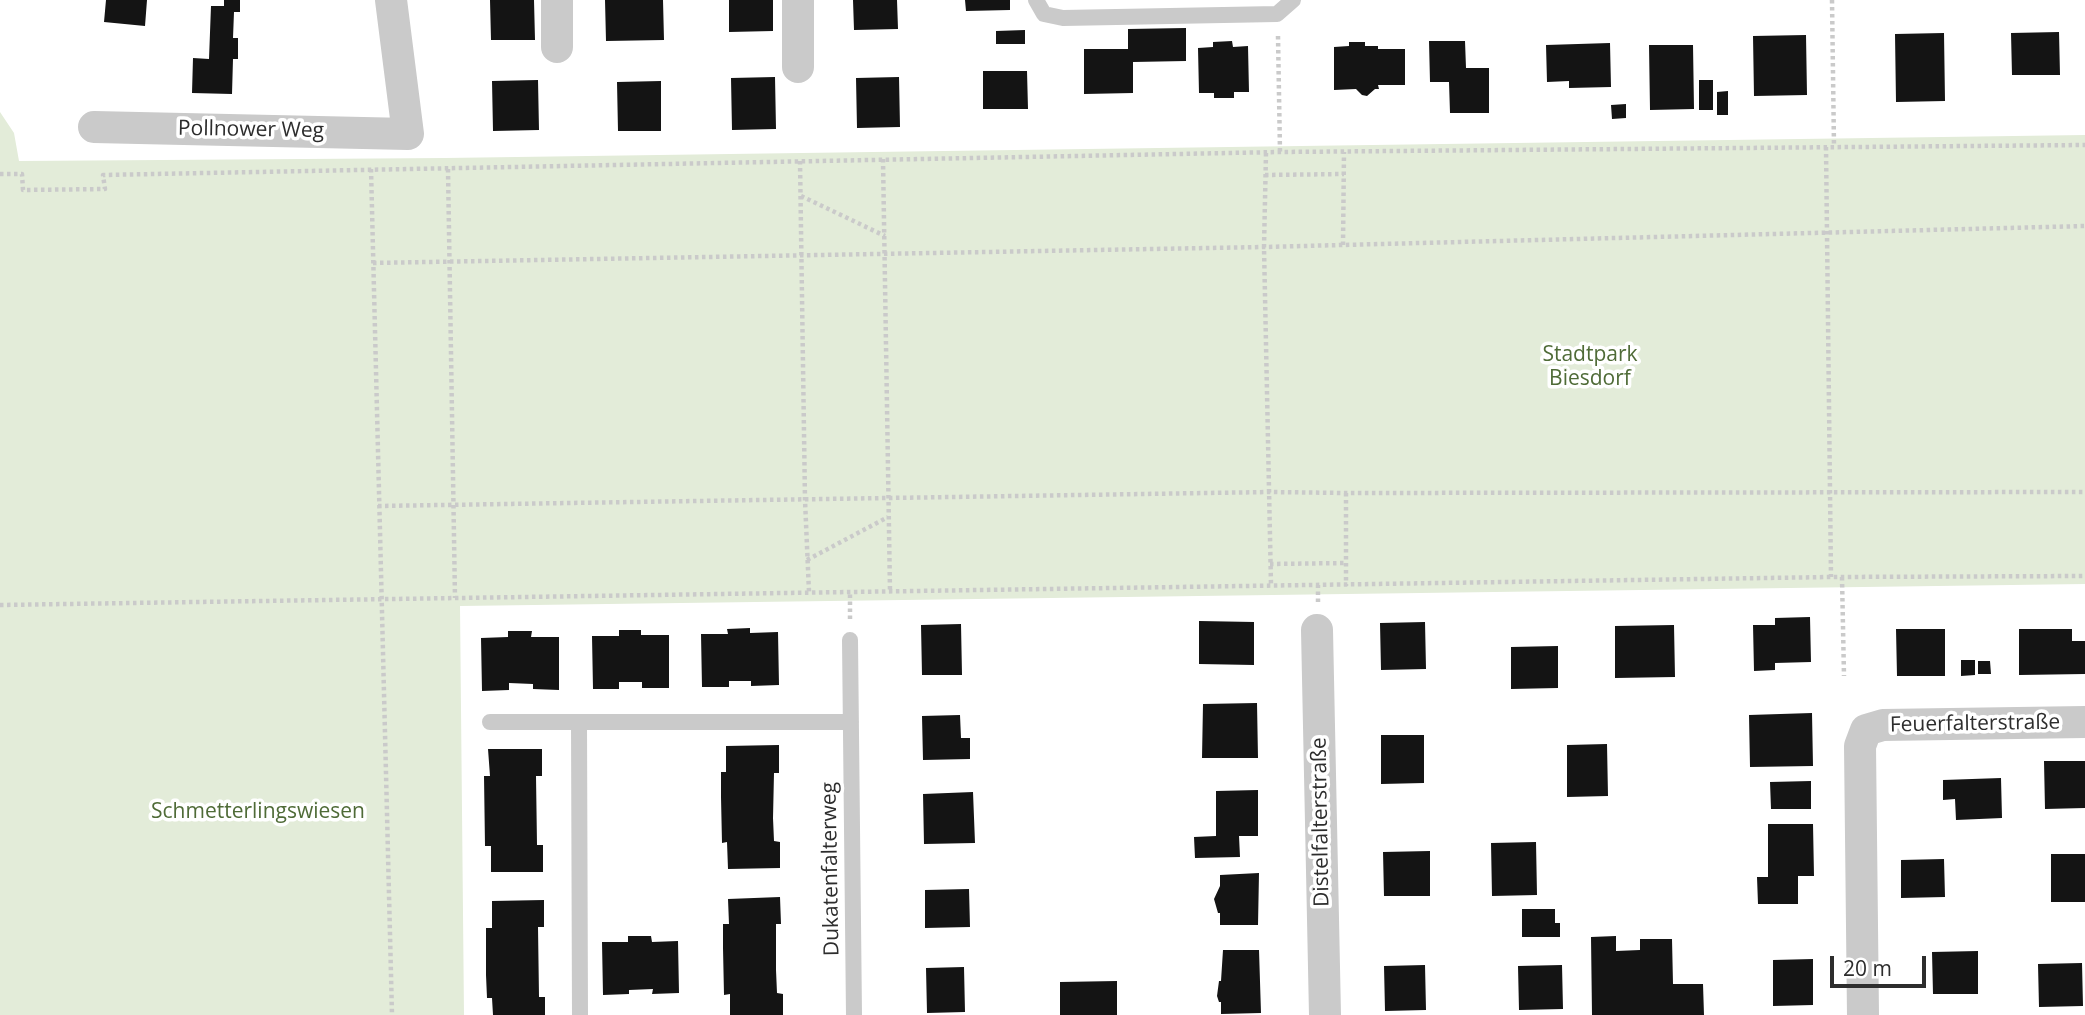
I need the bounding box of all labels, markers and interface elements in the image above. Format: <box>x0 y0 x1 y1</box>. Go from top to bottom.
street label: Pollnower Weg <box>178 116 324 144</box>
park label: Stadtpark Biesdorf <box>1542 342 1638 392</box>
street label: Feuerfalterstraße <box>1890 710 2060 738</box>
street label: Distelfalterstraße <box>1307 737 1335 907</box>
street label: Dukatenfalterweg <box>817 782 845 956</box>
park label: Schmetterlingswiesen <box>151 799 365 825</box>
scale bar <box>1833 942 1929 986</box>
text: 20 m <box>1843 954 1892 982</box>

